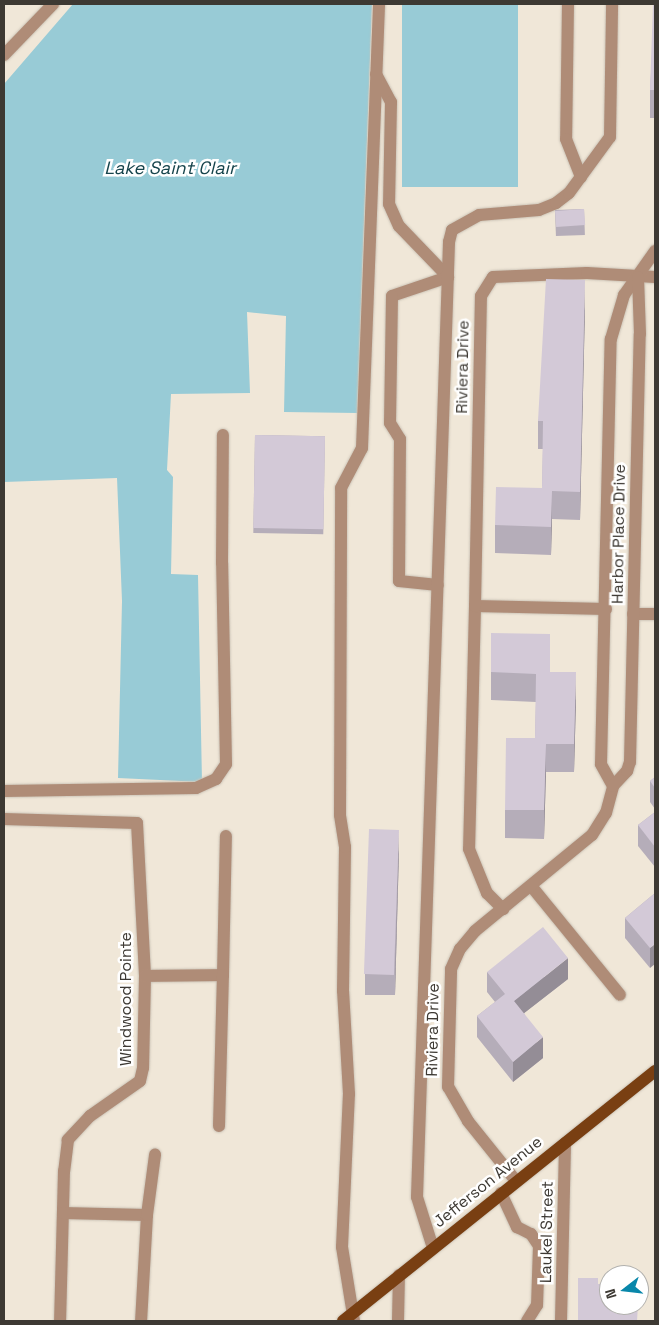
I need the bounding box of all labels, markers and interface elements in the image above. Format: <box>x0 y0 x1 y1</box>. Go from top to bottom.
water label: Lake Saint Clair <box>104 157 236 179</box>
street label: Riviera Drive <box>453 320 473 414</box>
street label: Harbor Place Drive <box>608 464 630 604</box>
street label: Windwood Pointe <box>116 932 136 1066</box>
street label: Riviera Drive <box>423 983 443 1077</box>
street label: Jefferson Avenue <box>430 1132 546 1232</box>
street label: Laukel Street <box>537 1181 557 1283</box>
north arrow <box>599 1265 649 1315</box>
text: N <box>601 1287 620 1301</box>

